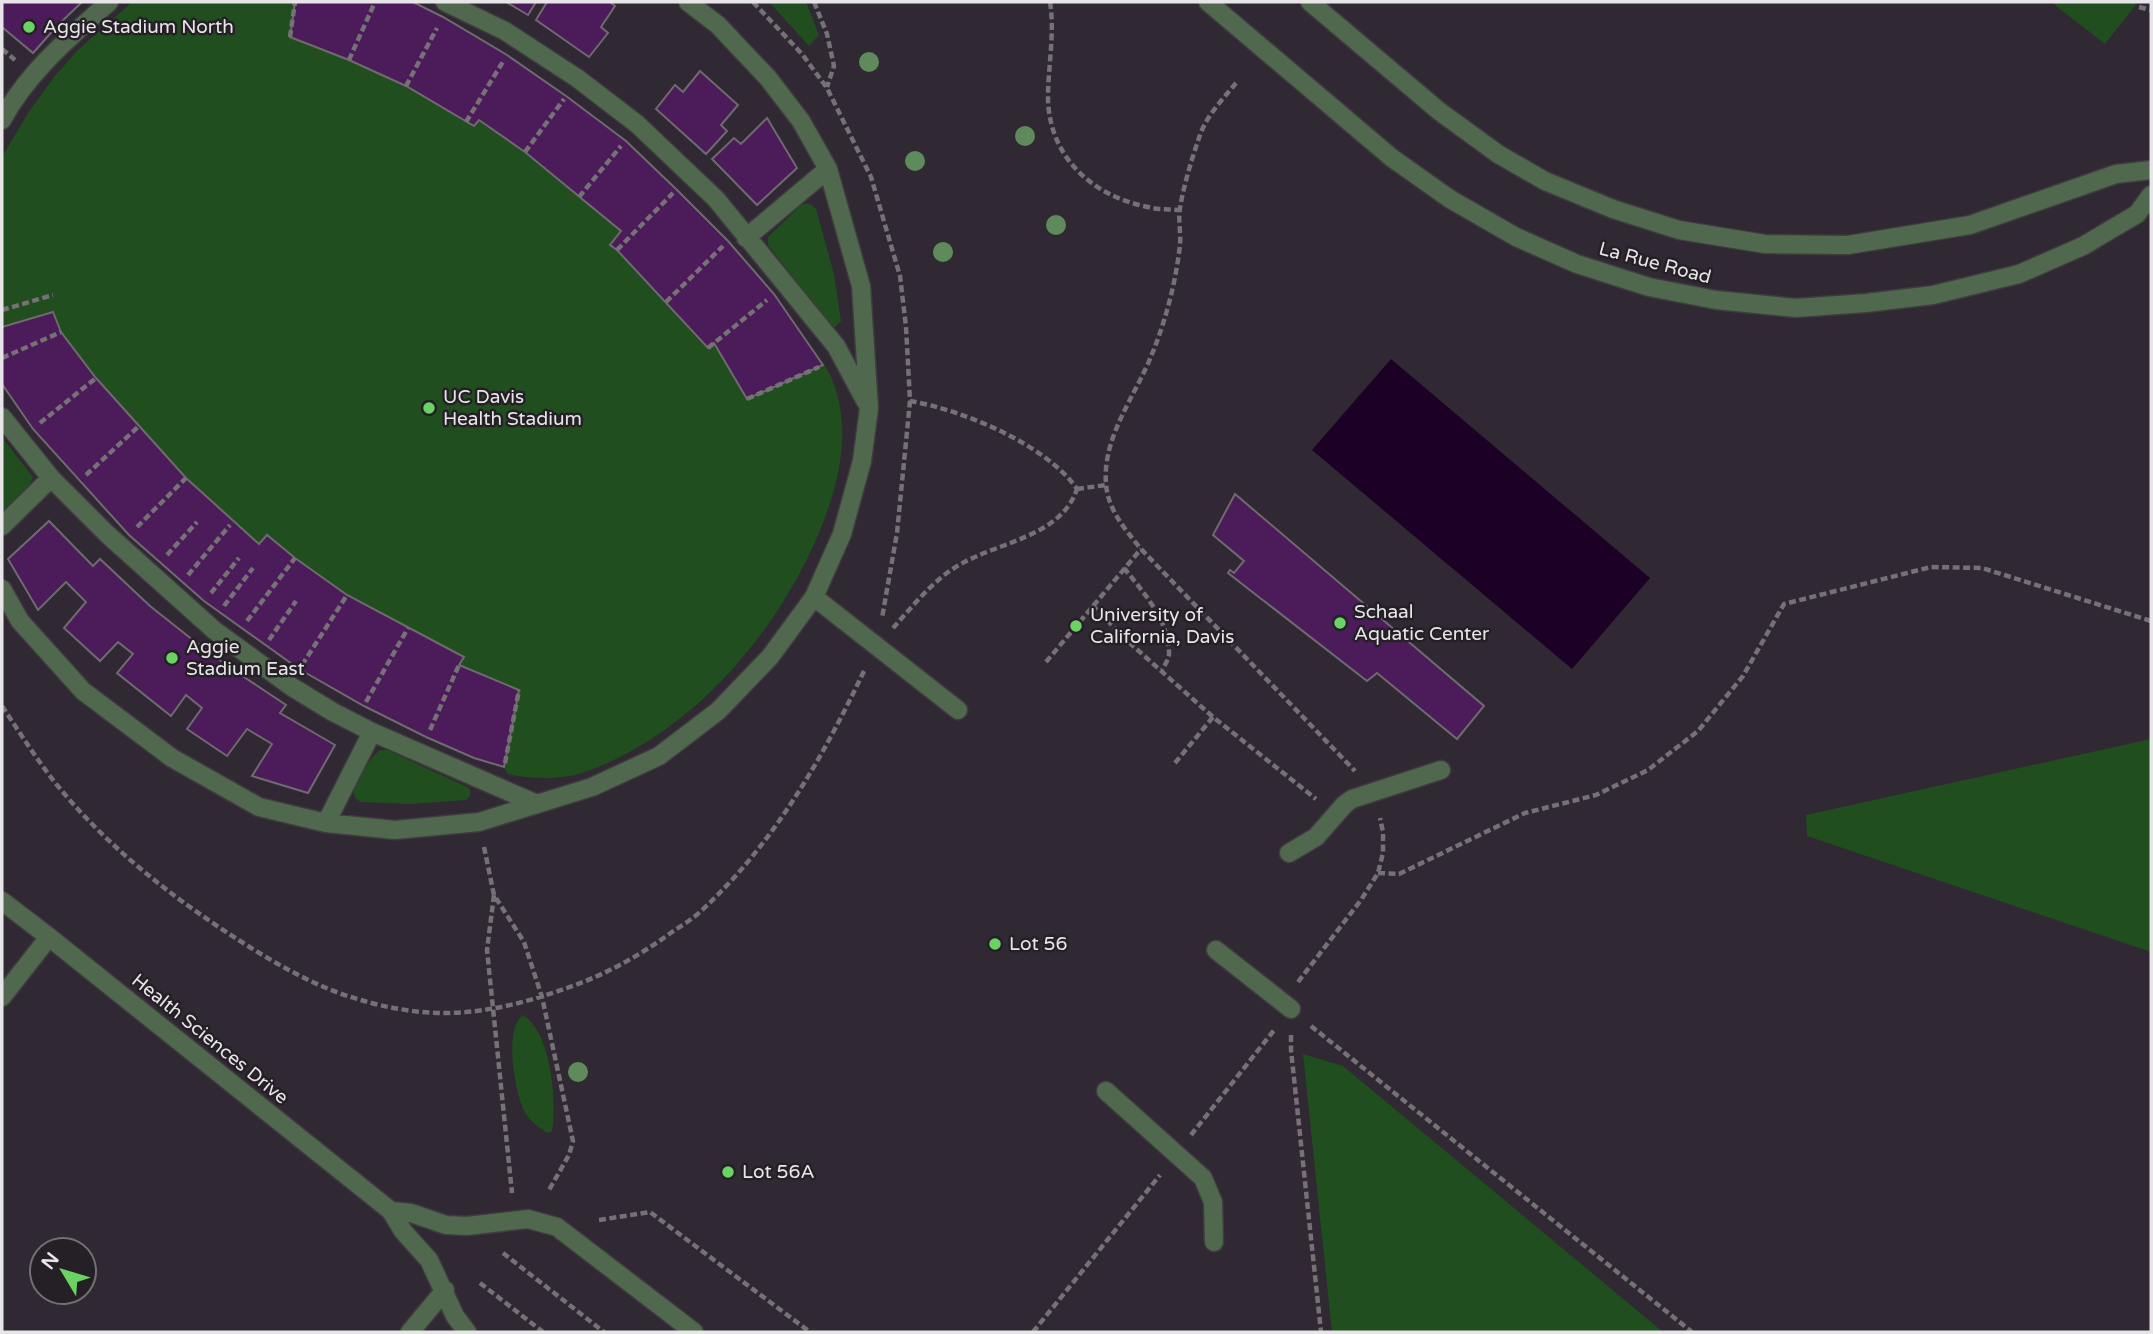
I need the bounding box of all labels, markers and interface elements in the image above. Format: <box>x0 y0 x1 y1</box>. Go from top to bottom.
place label: Aggie Stadium North <box>43 16 234 38</box>
marker: Aggie Stadium North <box>21 19 37 35</box>
street label: La Rue Road <box>1597 237 1713 289</box>
place label: UC Davis Health Stadium <box>443 386 582 430</box>
marker: UC Davis Health Stadium <box>421 400 437 416</box>
place label: Schaal Aquatic Center <box>1354 601 1490 645</box>
place label: University of California, Davis <box>1090 604 1234 648</box>
marker: Schaal Aquatic Center <box>1332 615 1348 631</box>
marker: University of California, Davis <box>1068 618 1084 634</box>
place label: Aggie Stadium East <box>186 636 305 680</box>
marker: Aggie Stadium East <box>164 650 180 666</box>
place label: Lot 56 <box>1009 933 1068 955</box>
marker: Lot 56 <box>987 936 1003 952</box>
street label: Health Sciences Drive <box>127 969 293 1109</box>
place label: Lot 56A <box>742 1161 815 1183</box>
marker: Lot 56A <box>720 1164 736 1180</box>
north arrow <box>28 1236 98 1306</box>
text: N <box>37 1248 64 1274</box>

